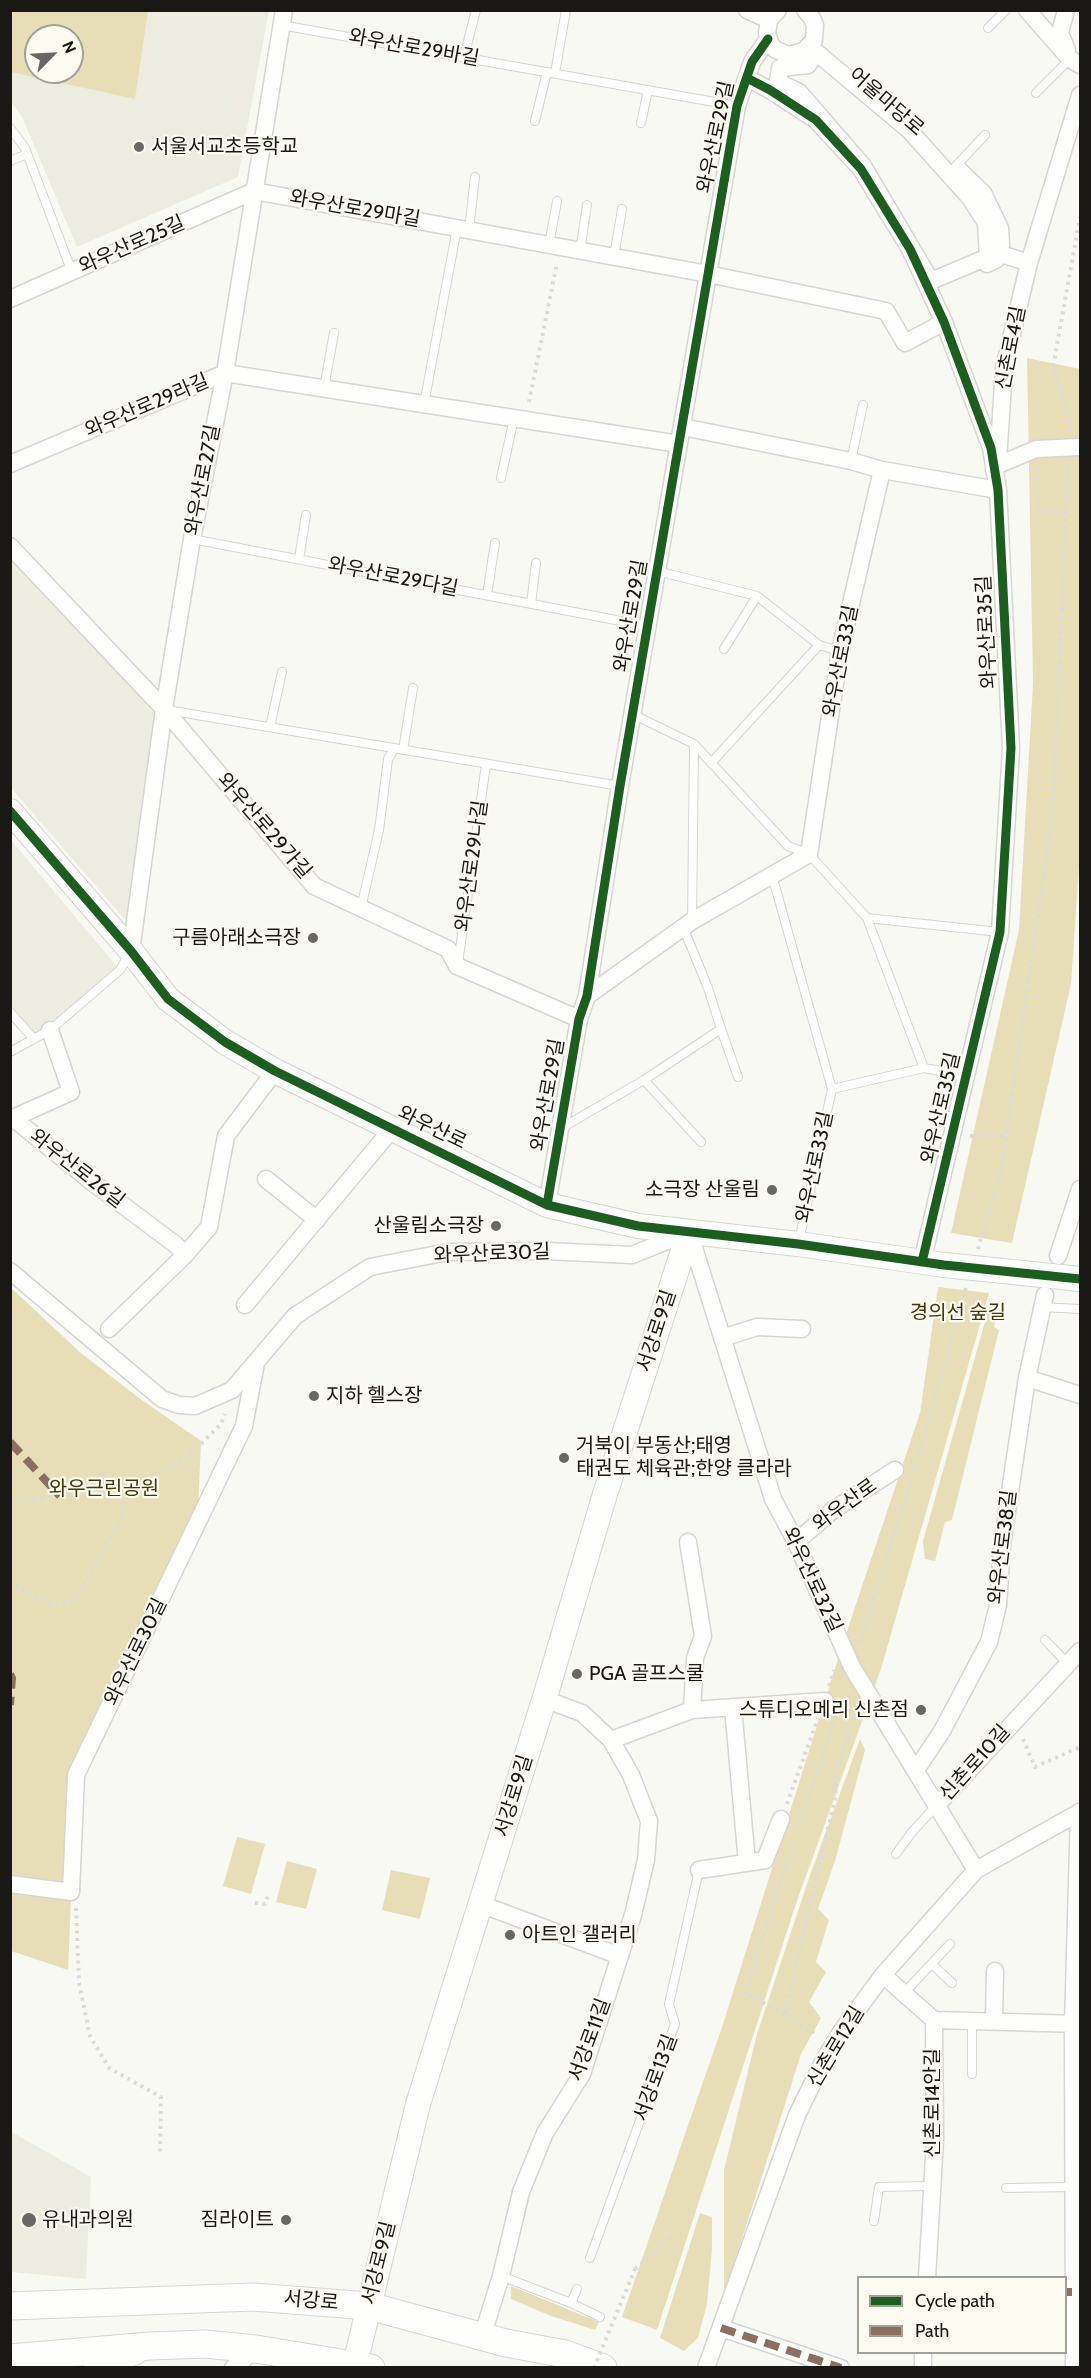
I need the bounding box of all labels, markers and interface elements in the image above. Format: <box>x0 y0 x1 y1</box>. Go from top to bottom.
north arrow <box>24 24 84 84</box>
street label: 와우산로29바길 <box>347 25 481 71</box>
text: N <box>58 38 80 56</box>
street label: 어울마당로 <box>843 63 929 141</box>
street label: 와우산로29길 <box>692 79 740 195</box>
place label: 서울서교초등학교 <box>151 135 298 159</box>
marker: 서울서교초등학교 <box>132 140 146 154</box>
street label: 와우산로29마길 <box>288 186 422 232</box>
street label: 와우산로25길 <box>75 211 189 279</box>
street label: 신촌로4길 <box>991 304 1031 392</box>
street label: 와우산로29라길 <box>81 369 213 443</box>
street label: 와우산로27길 <box>180 422 226 538</box>
street label: 와우산로29다길 <box>326 553 460 601</box>
street label: 와우산로29길 <box>609 558 653 674</box>
street label: 와우산로35길 <box>972 575 1002 689</box>
street label: 와우산로33길 <box>818 603 864 719</box>
street label: 와우산로29가길 <box>212 768 316 884</box>
street label: 와우산로29나길 <box>451 799 493 933</box>
place label: 구름아래소극장 <box>172 926 301 950</box>
marker: 구름아래소극장 <box>306 931 320 945</box>
street label: 와우산로29길 <box>526 1037 570 1153</box>
street label: 와우산로35길 <box>917 1050 965 1166</box>
street label: 와우산로 <box>394 1101 470 1155</box>
street label: 와우산로33길 <box>791 1109 839 1225</box>
street label: 와우산로26길 <box>25 1125 129 1213</box>
place label: 소극장 산울림 <box>645 1178 760 1202</box>
marker: 소극장 산울림 <box>765 1183 779 1197</box>
place label: 산울림소극장 <box>374 1214 484 1238</box>
marker: 산울림소극장 <box>489 1219 503 1233</box>
street label: 와우산로30길 <box>433 1240 551 1268</box>
street label: 서강로9길 <box>632 1287 682 1375</box>
park label: 경의선 숲길 <box>910 1301 1006 1325</box>
place label: 지하 헬스장 <box>326 1384 422 1408</box>
marker: 지하 헬스장 <box>307 1389 321 1403</box>
place label: 거북이 부동산;태영 태권도 체육관;한양 클라라 <box>576 1434 792 1481</box>
marker: 거북이 부동산;태영 태권도 체육관;한양 클라라 <box>557 1451 571 1465</box>
street label: 와우산로 <box>808 1474 882 1536</box>
park label: 와우근린공원 <box>49 1477 159 1501</box>
street label: 와우산로38길 <box>984 1488 1022 1606</box>
street label: 와우산로32길 <box>777 1524 847 1636</box>
street label: 와우산로30길 <box>100 1594 172 1710</box>
place label: PGA 골프스쿨 <box>589 1662 704 1686</box>
marker: PGA 골프스쿨 <box>570 1667 584 1681</box>
place label: 스튜디오메리 신촌점 <box>739 1698 909 1722</box>
marker: 스튜디오메리 신촌점 <box>914 1703 928 1717</box>
street label: 신촌로10길 <box>935 1720 1015 1806</box>
street label: 서강로9길 <box>490 1752 538 1840</box>
place label: 아트인 갤러리 <box>522 1923 637 1947</box>
marker: 아트인 갤러리 <box>503 1928 517 1942</box>
street label: 서강로11길 <box>564 1995 616 2085</box>
street label: 신촌로12길 <box>802 2002 870 2092</box>
street label: 서강로13길 <box>629 2031 683 2125</box>
street label: 신촌로14안길 <box>921 2048 945 2158</box>
place label: 유내과의원 <box>42 2208 134 2232</box>
place label: 짐라이트 <box>200 2208 274 2232</box>
marker: 유내과의원 <box>20 2211 38 2229</box>
marker: 짐라이트 <box>279 2213 293 2227</box>
street label: 서강로9길 <box>357 2219 401 2307</box>
legend <box>857 2276 1067 2354</box>
street label: 서강로 <box>282 2287 340 2315</box>
text: Cycle path <box>915 2290 995 2312</box>
text: Path <box>915 2320 949 2342</box>

